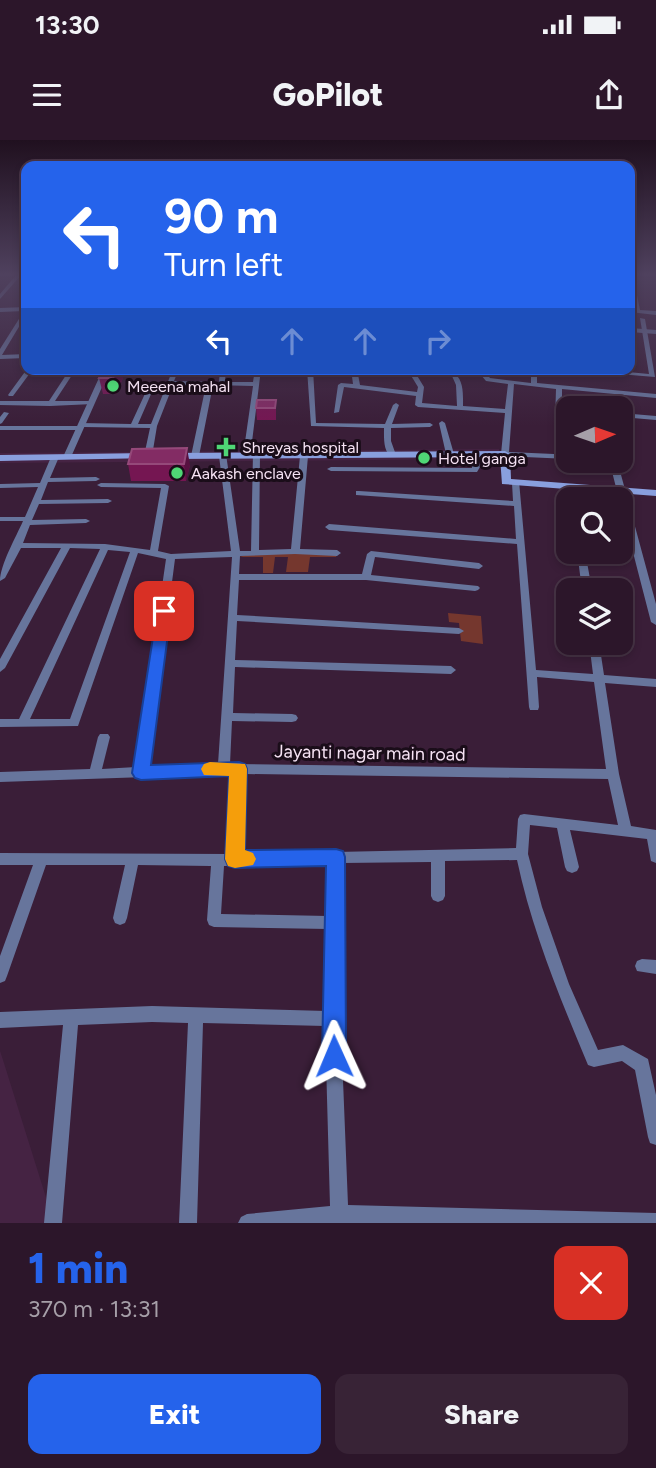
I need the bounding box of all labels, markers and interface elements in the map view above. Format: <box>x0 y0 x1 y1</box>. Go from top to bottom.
text: 13:30 <box>35 9 100 41</box>
icon: menu <box>28 76 66 114</box>
text: GoPilot <box>273 76 383 114</box>
icon: share <box>590 76 628 114</box>
text: 90 m <box>164 186 279 245</box>
icon: left <box>49 189 140 280</box>
text: Turn left <box>164 246 283 284</box>
icon: left <box>200 322 238 360</box>
icon: ahead <box>273 322 311 360</box>
icon: ahead <box>346 322 384 360</box>
icon: right <box>419 322 457 360</box>
place label: Meeena mahal <box>127 377 230 396</box>
marker: Meeena mahal <box>105 378 121 394</box>
north arrow <box>556 396 634 472</box>
map controls <box>556 396 633 655</box>
marker: Shreyas hospital <box>216 437 236 457</box>
place label: Shreyas hospital <box>242 438 359 457</box>
place label: Hotel ganga <box>438 449 526 468</box>
marker: Hotel ganga <box>416 450 432 466</box>
place label: Aakash enclave <box>191 464 301 483</box>
marker: Aakash enclave <box>169 465 185 481</box>
button: search <box>556 487 633 564</box>
button: layers <box>556 578 633 655</box>
pin <box>134 581 194 641</box>
icon: arrive <box>145 592 183 630</box>
street label: Jayanti nagar main road <box>274 740 466 766</box>
position arrow <box>297 1019 371 1093</box>
text: 1 min <box>28 1243 128 1294</box>
button: close <box>554 1246 628 1320</box>
text: 370 m · 13:31 <box>28 1295 160 1323</box>
button: Exit <box>28 1374 321 1454</box>
button: Share <box>335 1374 628 1454</box>

